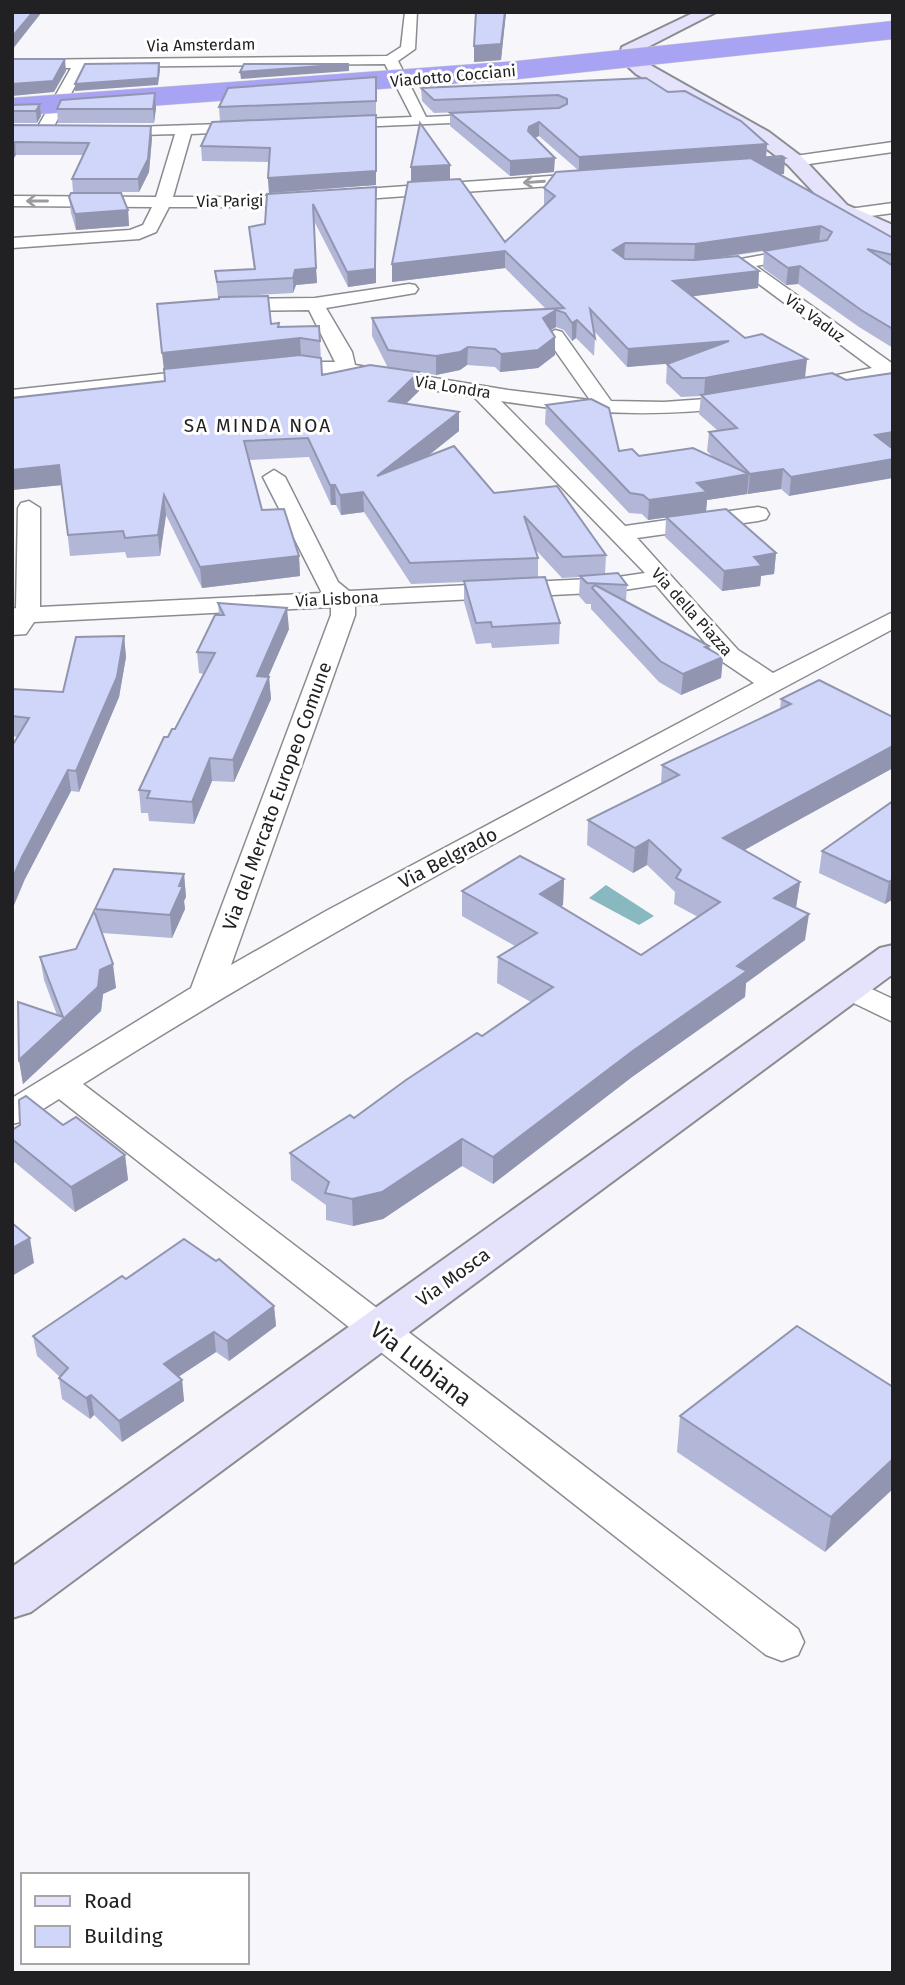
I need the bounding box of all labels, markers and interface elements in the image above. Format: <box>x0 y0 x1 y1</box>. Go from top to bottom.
street label: Via Amsterdam <box>147 35 255 55</box>
street label: Viadotto Cocciani <box>389 61 517 91</box>
one-way arrow <box>523 176 545 189</box>
street label: Via Parigi <box>196 191 264 211</box>
one-way arrow <box>26 194 49 208</box>
street label: Via Vaduz <box>781 290 849 346</box>
street label: Via Londra <box>414 372 492 402</box>
district label: SA MINDA NOA <box>184 414 332 437</box>
street label: Via della Piazza <box>648 564 736 660</box>
street label: Via Lisbona <box>295 587 379 611</box>
street label: Via del Mercato Europeo Comune <box>218 659 336 933</box>
street label: Via Belgrado <box>395 822 501 894</box>
street label: Via Mosca <box>412 1243 494 1311</box>
street label: Via Lubiana <box>365 1316 477 1412</box>
legend <box>21 1873 248 1964</box>
text: Road <box>84 1888 132 1914</box>
text: Building <box>84 1923 163 1949</box>

